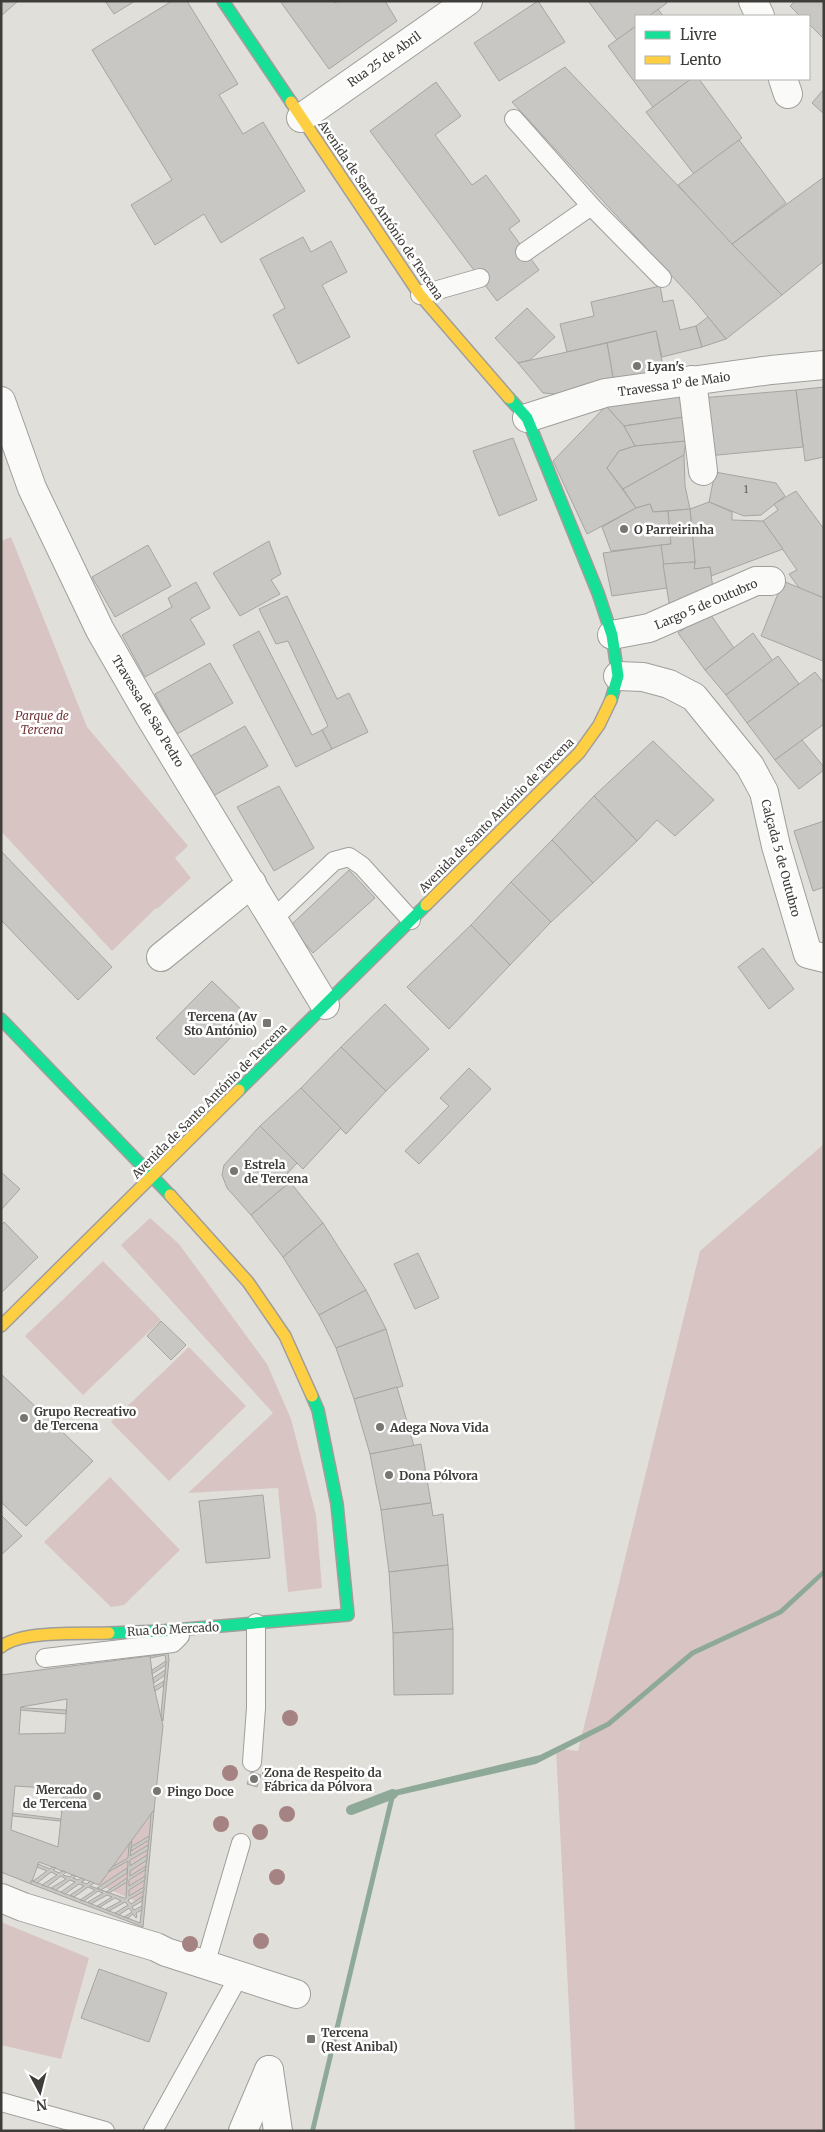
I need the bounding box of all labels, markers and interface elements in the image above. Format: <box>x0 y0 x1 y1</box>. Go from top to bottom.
legend <box>635 15 810 80</box>
text: Livre <box>680 25 717 44</box>
street label: Rua 25 de Abril <box>344 28 424 90</box>
text: Lento <box>680 50 722 69</box>
street label: Avenida de Santo António de Tercena <box>315 117 447 303</box>
place label: Lyan's <box>647 359 684 374</box>
marker: Lyan's <box>631 360 643 372</box>
street label: Travessa 1º de Maio <box>617 369 731 399</box>
house number: 1 <box>744 483 749 496</box>
place label: O Parreirinha <box>634 522 714 537</box>
marker: O Parreirinha <box>618 523 630 535</box>
street label: Largo 5 de Outubro <box>652 576 760 632</box>
street label: Travessa de São Pedro <box>109 652 187 770</box>
park label: Parque de Tercena <box>15 708 69 737</box>
street label: Avenida de Santo António de Tercena <box>415 734 577 896</box>
street label: Calçada 5 de Outubro <box>758 798 804 918</box>
place label: Tercena (Av Sto António) <box>184 1009 258 1038</box>
marker: Tercena (Av Sto António) <box>261 1017 273 1029</box>
street label: Avenida de Santo António de Tercena <box>128 1020 290 1182</box>
place label: Estrela de Tercena <box>244 1157 308 1186</box>
marker: Estrela de Tercena <box>228 1165 240 1177</box>
place label: Grupo Recreativo de Tercena <box>34 1404 136 1433</box>
marker: Grupo Recreativo de Tercena <box>18 1412 30 1424</box>
place label: Adega Nova Vida <box>389 1420 489 1435</box>
marker: Adega Nova Vida <box>374 1421 386 1433</box>
place label: Dona Pólvora <box>399 1468 478 1483</box>
marker: Dona Pólvora <box>383 1469 395 1481</box>
street label: Rua do Mercado <box>127 1619 219 1639</box>
place label: Zona de Respeito da Fábrica da Pólvora <box>264 1765 382 1794</box>
marker: Zona de Respeito da Fábrica da Pólvora <box>248 1773 260 1785</box>
place label: Mercado de Tercena <box>23 1782 87 1811</box>
place label: Pingo Doce <box>167 1784 234 1799</box>
marker: Pingo Doce <box>151 1785 163 1797</box>
marker: Mercado de Tercena <box>91 1790 103 1802</box>
place label: Tercena (Rest Anibal) <box>321 2025 398 2054</box>
marker: Tercena (Rest Anibal) <box>305 2033 317 2045</box>
north arrow <box>15 2067 65 2117</box>
text: N <box>35 2095 48 2115</box>

